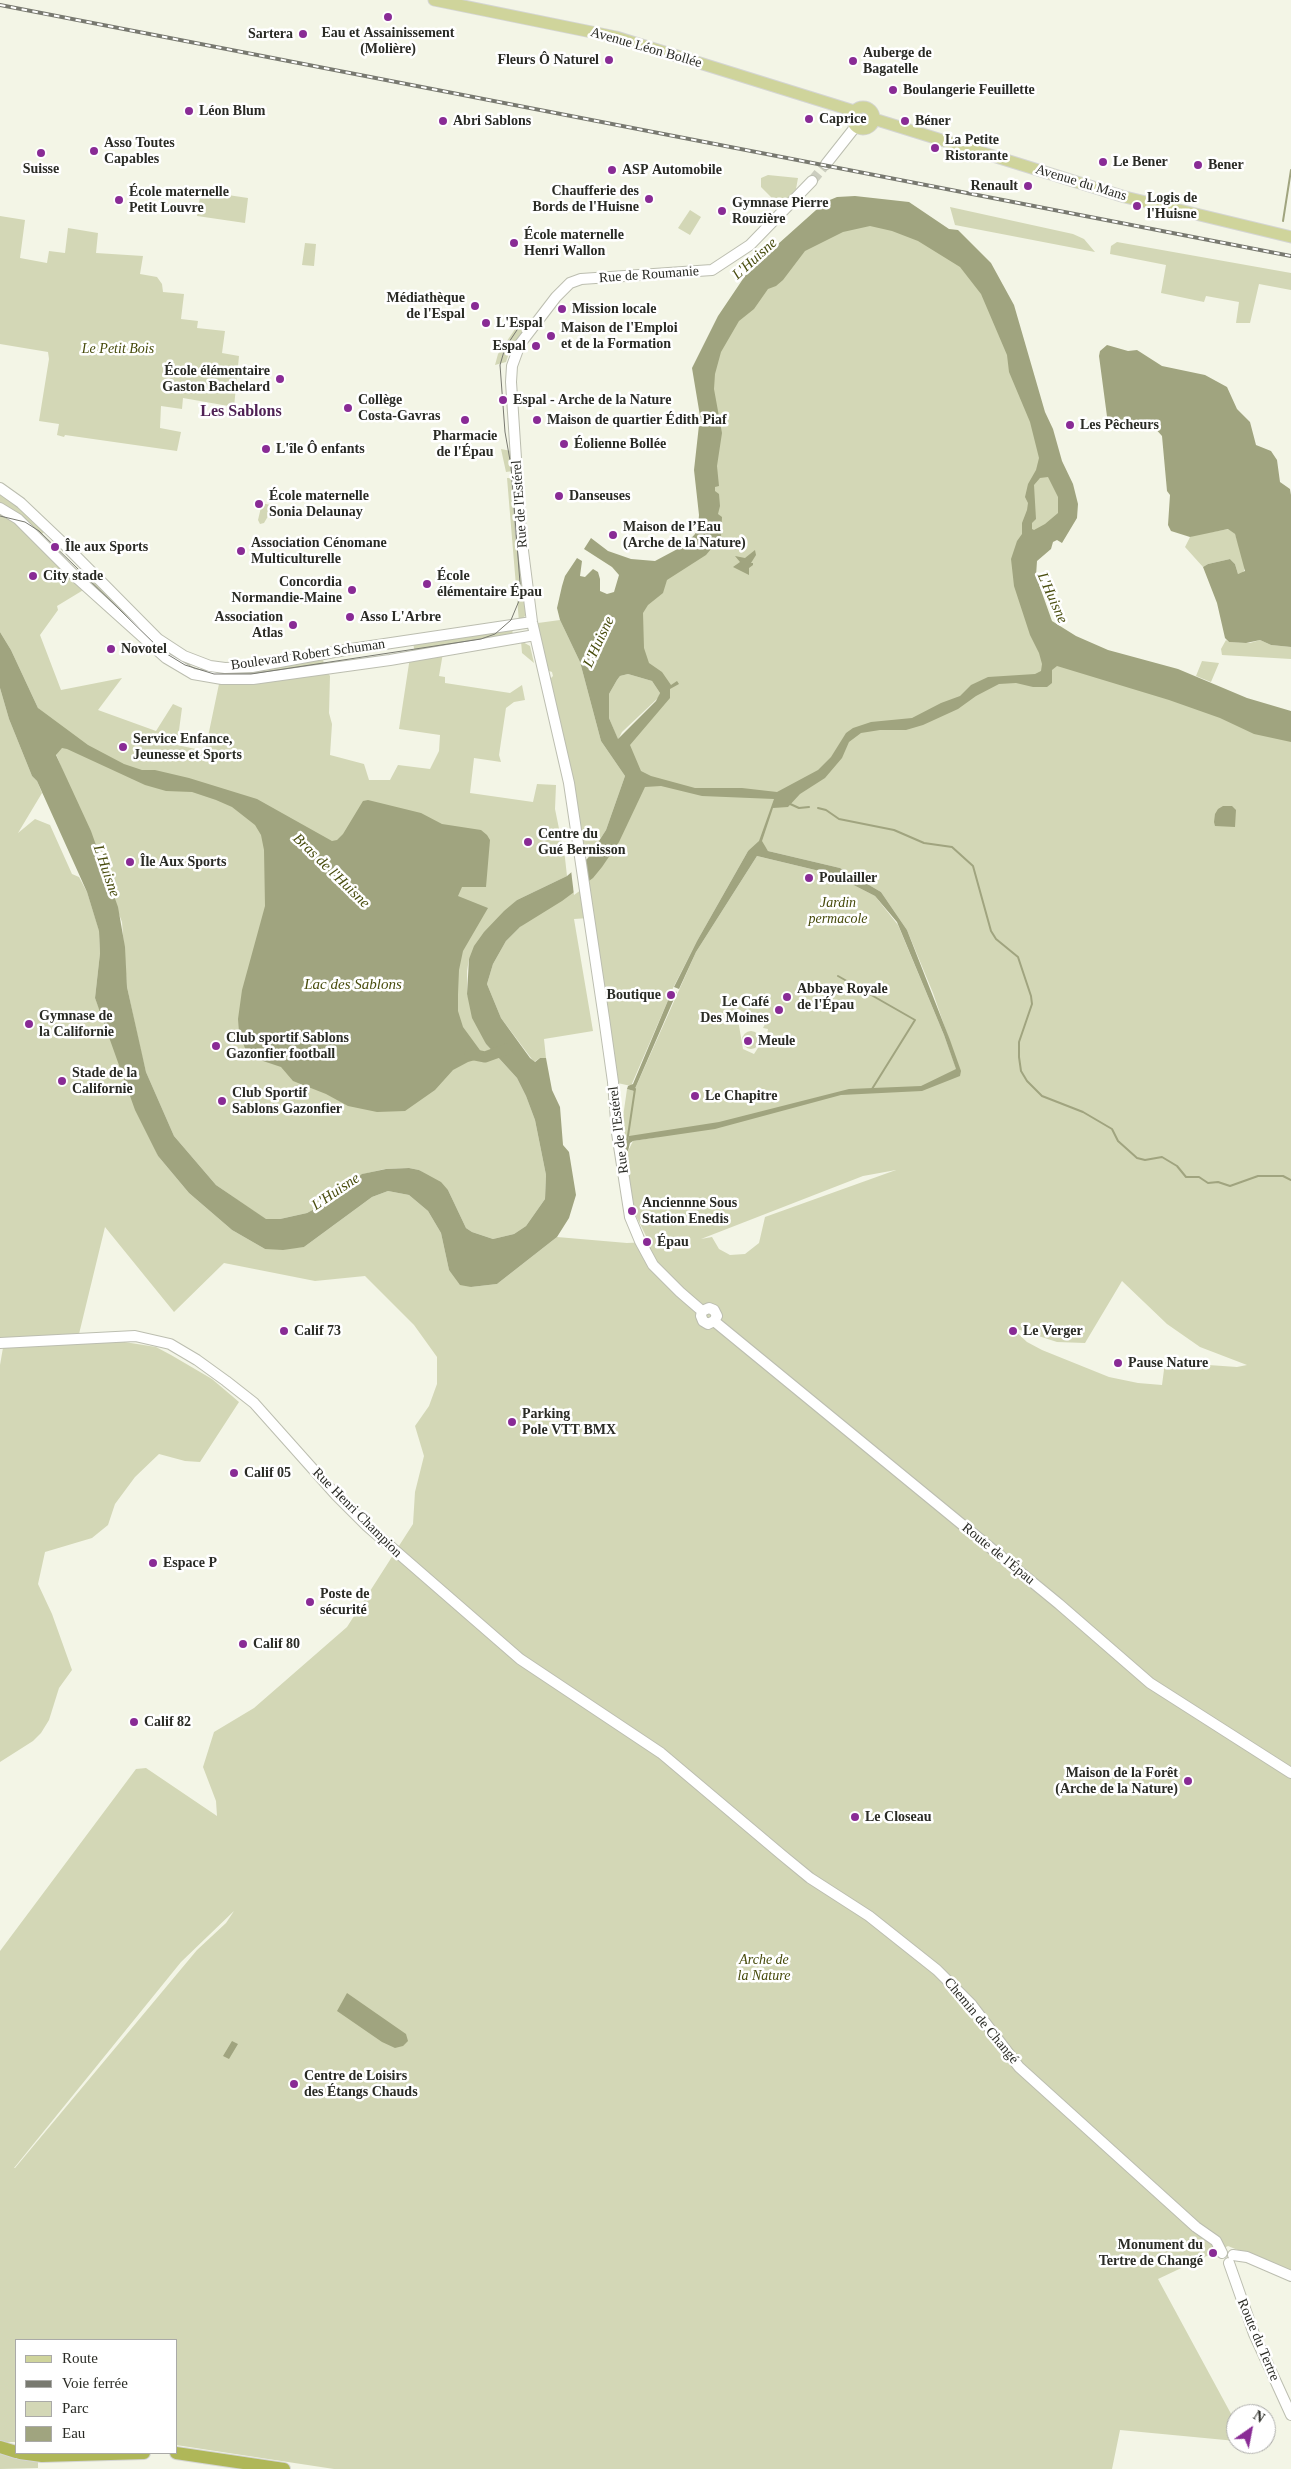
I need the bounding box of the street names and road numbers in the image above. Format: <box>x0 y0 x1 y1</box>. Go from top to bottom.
street label: Avenue Léon Bollée <box>589 24 703 72</box>
street label: Avenue du Mans <box>1033 161 1129 205</box>
street label: Rue de Roumanie <box>598 263 700 287</box>
street label: Rue de l'Estérel <box>509 459 531 549</box>
street label: Boulevard Robert Schuman <box>230 636 386 674</box>
street label: Rue de l'Estérel <box>605 1085 633 1175</box>
street label: Rue Henri Champion <box>309 1465 405 1561</box>
street label: Route de l'Épau <box>958 1520 1038 1588</box>
street label: Chemin de Changé <box>940 1974 1022 2068</box>
street label: Route du Tertre <box>1233 2296 1283 2384</box>

